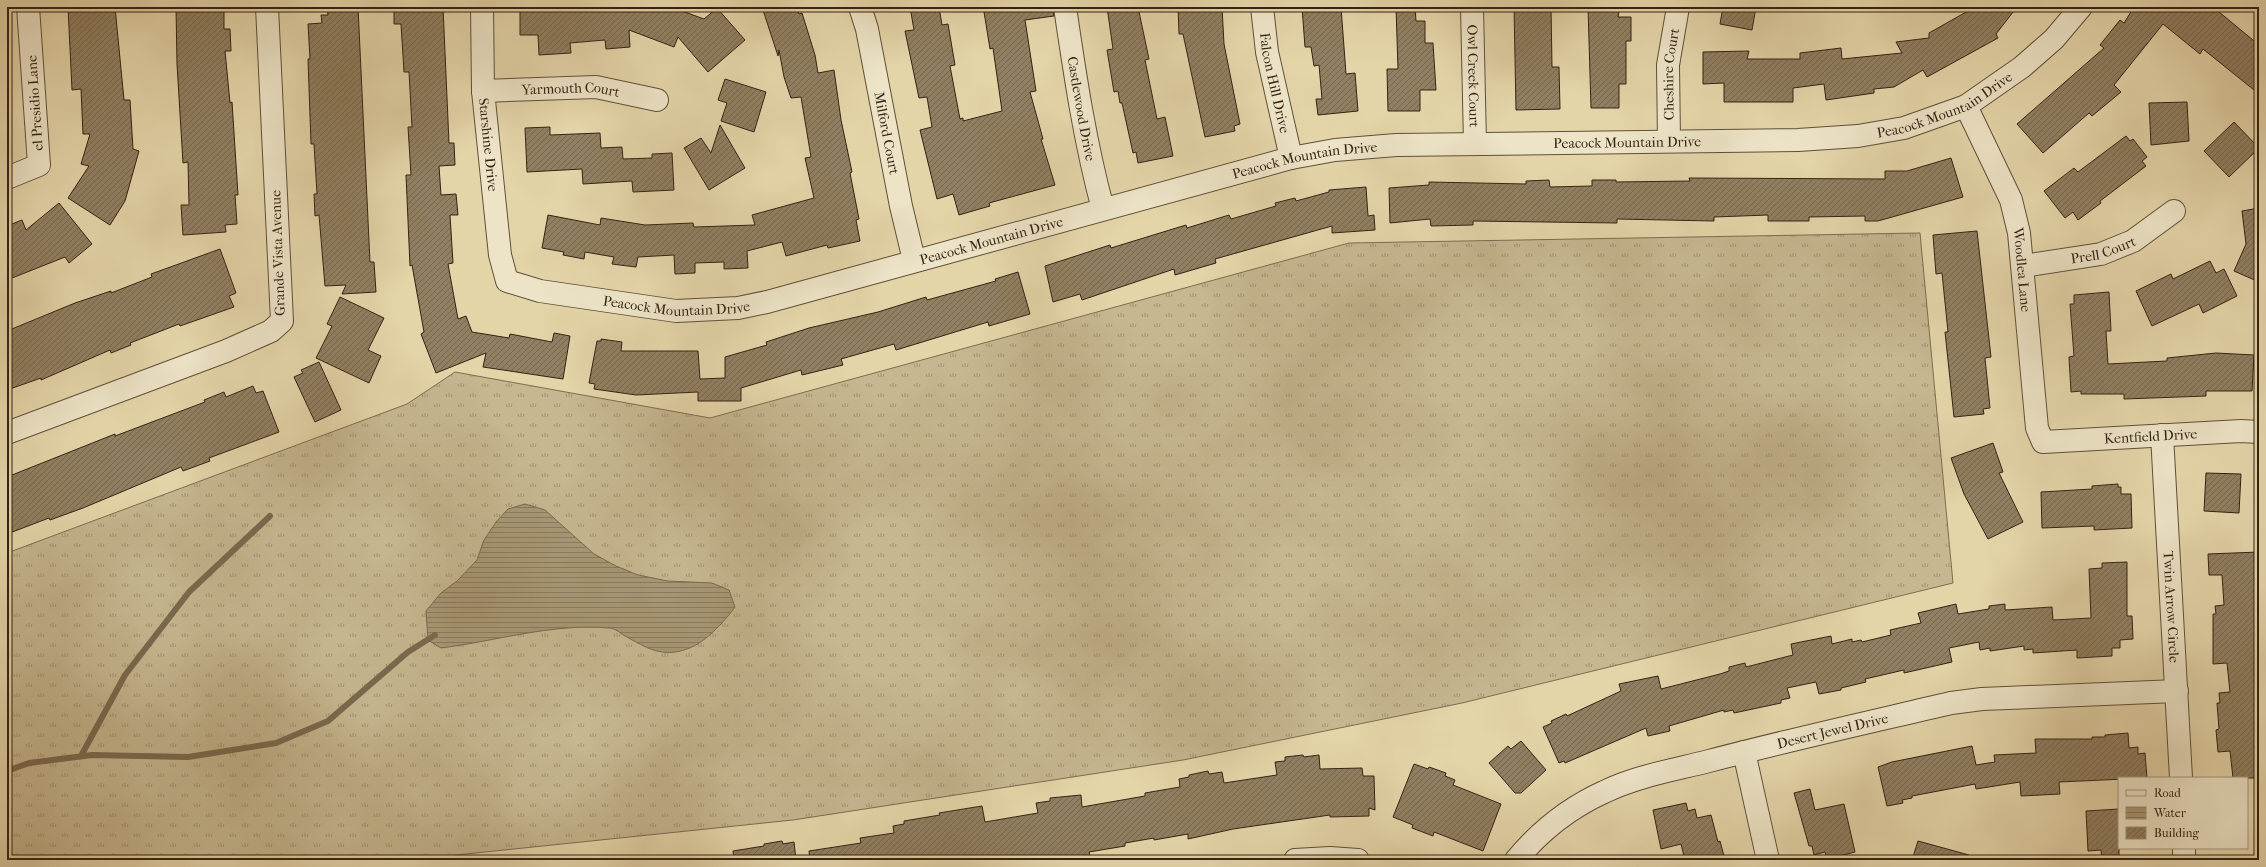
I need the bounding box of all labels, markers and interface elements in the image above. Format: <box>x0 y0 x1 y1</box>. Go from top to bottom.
street label: Owl Creek Court <box>1464 24 1483 128</box>
street label: Cheshire Court <box>1659 27 1683 120</box>
street label: Falcon Hill Drive <box>1256 32 1294 135</box>
street label: el Presidio Lane <box>23 55 47 151</box>
street label: Castlewood Drive <box>1064 55 1100 163</box>
street label: Peacock Mountain Drive <box>1875 68 2016 141</box>
street label: Yarmouth Court <box>520 78 621 100</box>
street label: Milford Court <box>871 90 903 176</box>
street label: Starshine Drive <box>475 97 502 192</box>
street label: Peacock Mountain Drive <box>1553 133 1701 152</box>
street label: Peacock Mountain Drive <box>1230 138 1378 182</box>
street label: Grande Vista Avenue <box>267 190 289 316</box>
street label: Peacock Mountain Drive <box>918 213 1065 268</box>
street label: Woodlea Lane <box>2010 226 2035 313</box>
street label: Prell Court <box>2069 232 2138 267</box>
street label: Peacock Mountain Drive <box>602 292 752 320</box>
street label: Kentfield Drive <box>2104 425 2198 447</box>
street label: Twin Arrow Circle <box>2160 550 2183 663</box>
street label: Desert Jewel Drive <box>1775 709 1890 752</box>
legend <box>2118 777 2248 849</box>
text: Road <box>2154 786 2181 800</box>
text: Water <box>2153 806 2187 820</box>
text: Building <box>2154 826 2199 840</box>

